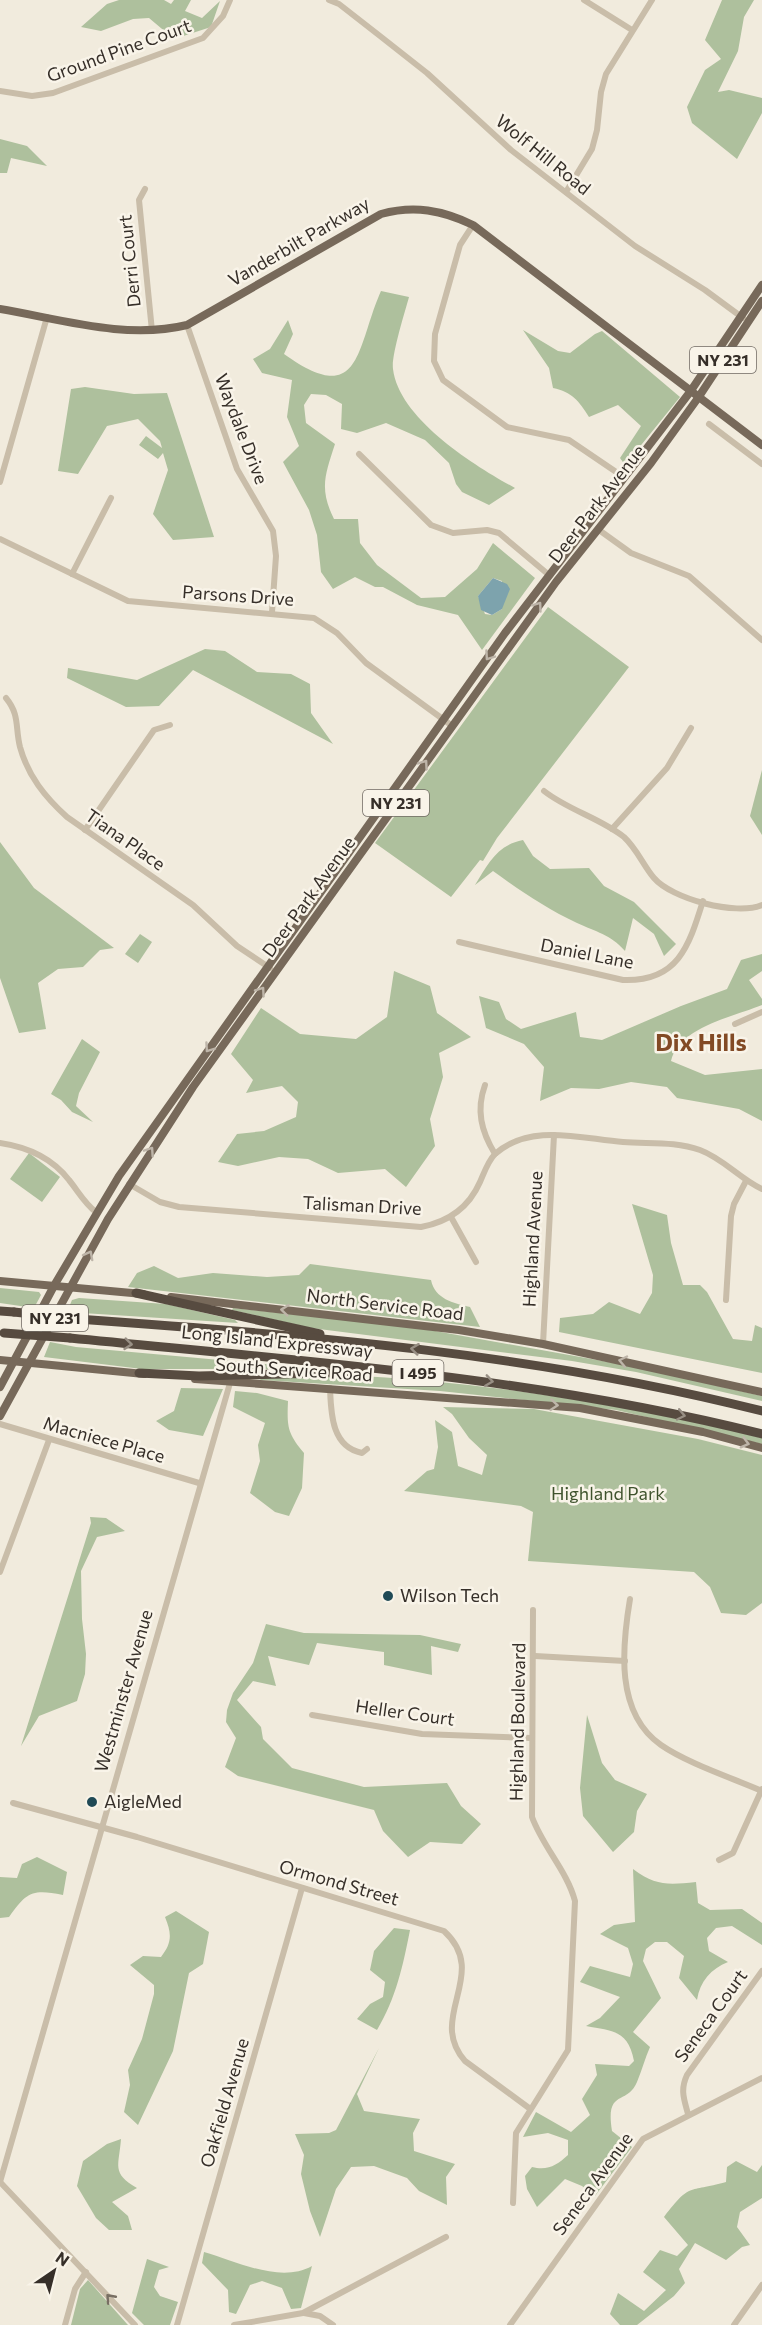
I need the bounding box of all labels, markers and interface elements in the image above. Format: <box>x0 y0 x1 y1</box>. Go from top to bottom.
street label: Ground Pine Court <box>44 14 194 86</box>
street label: Wolf Hill Road <box>492 109 596 199</box>
street label: Vanderbilt Parkway <box>224 192 373 290</box>
street label: Derri Court <box>113 214 145 308</box>
road number: NY 231 <box>690 347 756 373</box>
street label: Waydale Drive <box>211 370 273 487</box>
street label: Deer Park Avenue <box>543 440 649 567</box>
street label: Parsons Drive <box>181 580 295 610</box>
one-way arrow <box>531 602 542 613</box>
one-way arrow <box>486 649 497 660</box>
one-way arrow <box>417 760 428 771</box>
road number: NY 231 <box>363 790 429 816</box>
street label: Tiana Place <box>81 804 170 875</box>
street label: Deer Park Avenue <box>257 832 359 961</box>
street label: Daniel Lane <box>539 933 636 973</box>
one-way arrow <box>254 987 265 998</box>
district label: Dix Hills <box>655 1027 747 1056</box>
one-way arrow <box>205 1041 216 1052</box>
one-way arrow <box>143 1147 154 1158</box>
street label: Highland Avenue <box>517 1170 547 1308</box>
street label: Talisman Drive <box>302 1191 422 1219</box>
one-way arrow <box>82 1251 93 1261</box>
street label: North Service Road <box>306 1283 465 1325</box>
one-way arrow <box>280 1304 289 1317</box>
road number: NY 231 <box>22 1305 88 1331</box>
street label: Long Island Expressway <box>180 1320 374 1362</box>
one-way arrow <box>123 1337 133 1350</box>
one-way arrow <box>411 1344 420 1356</box>
street label: South Service Road <box>215 1353 373 1385</box>
one-way arrow <box>618 1355 628 1368</box>
road number: I 495 <box>392 1360 444 1386</box>
one-way arrow <box>484 1374 494 1387</box>
one-way arrow <box>549 1398 558 1411</box>
one-way arrow <box>676 1407 686 1420</box>
street label: Macniece Place <box>41 1411 168 1467</box>
one-way arrow <box>739 1436 750 1448</box>
park label: Highland Park <box>551 1482 665 1504</box>
place label: Wilson Tech <box>400 1584 499 1606</box>
marker: Wilson Tech <box>381 1589 395 1603</box>
street label: Westminster Avenue <box>89 1607 157 1775</box>
street label: Highland Boulevard <box>505 1643 529 1801</box>
street label: Heller Court <box>354 1694 456 1730</box>
place label: AigleMed <box>104 1790 182 1812</box>
marker: AigleMed <box>85 1795 99 1809</box>
street label: Ormond Street <box>277 1854 402 1910</box>
street label: Seneca Court <box>669 1965 751 2066</box>
street label: Oakfield Avenue <box>195 2036 253 2170</box>
street label: Seneca Avenue <box>548 2128 637 2239</box>
north arrow <box>24 2241 84 2301</box>
text: N <box>53 2247 73 2270</box>
one-way arrow <box>106 2295 117 2305</box>

